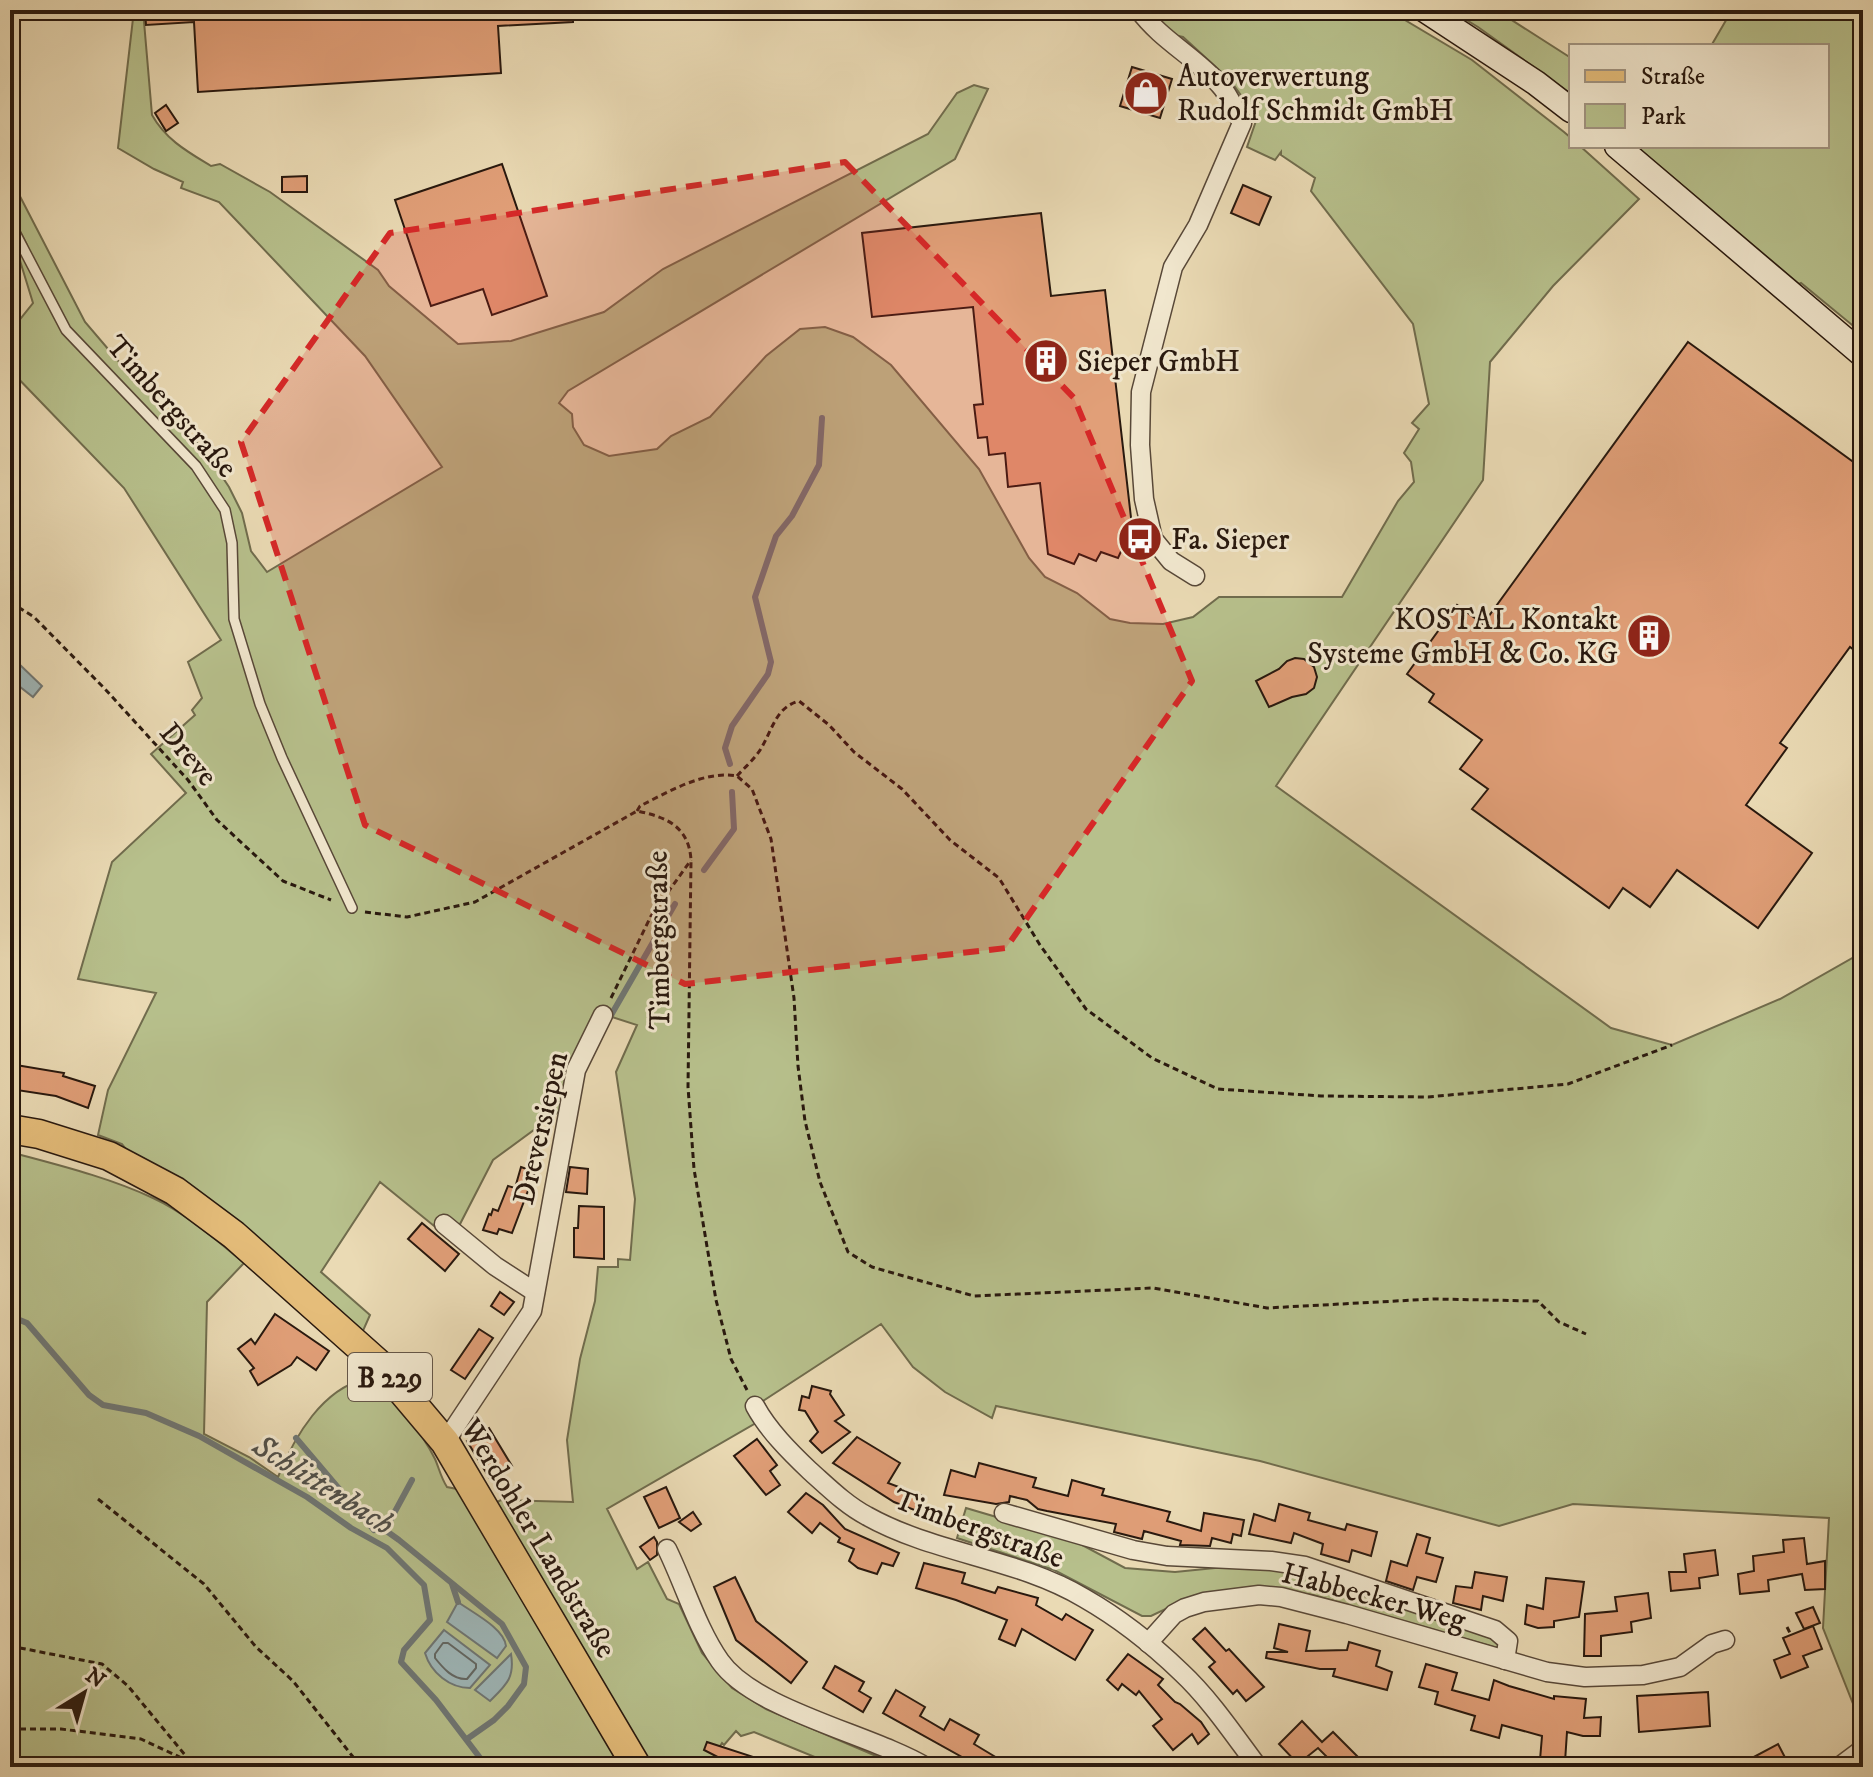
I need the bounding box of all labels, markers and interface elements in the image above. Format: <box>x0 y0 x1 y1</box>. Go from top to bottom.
legend <box>1569 44 1829 148</box>
place label: Autoverwertung Rudolf Schmidt GmbH <box>1177 59 1454 130</box>
text: Straße <box>1641 62 1705 92</box>
shop icon: Autoverwertung Rudolf Schmidt GmbH <box>1122 69 1170 117</box>
text: Park <box>1641 102 1686 132</box>
street label: Timbergstraße <box>97 328 245 486</box>
building icon: Sieper GmbH <box>1022 337 1070 385</box>
place label: Sieper GmbH <box>1077 344 1240 381</box>
bus stop icon: Fa. Sieper <box>1116 515 1164 563</box>
place label: Fa. Sieper <box>1171 522 1289 559</box>
place label: KOSTAL Kontakt Systeme GmbH & Co. KG <box>1307 602 1618 673</box>
building icon: KOSTAL Kontakt Systeme GmbH & Co. KG <box>1625 612 1673 660</box>
street label: Dreve <box>151 716 225 794</box>
street label: Timbergstraße <box>639 850 680 1030</box>
street label: Dreversiepen <box>506 1048 577 1208</box>
road number: B 229 <box>348 1353 432 1401</box>
street label: Werdohler Landstraße <box>451 1412 624 1665</box>
water label: Schlittenbach <box>244 1426 401 1545</box>
street label: Timbergstraße <box>888 1481 1069 1577</box>
street label: Habbecker Weg <box>1278 1555 1470 1640</box>
north arrow <box>44 1653 124 1733</box>
text: N <box>80 1662 110 1694</box>

